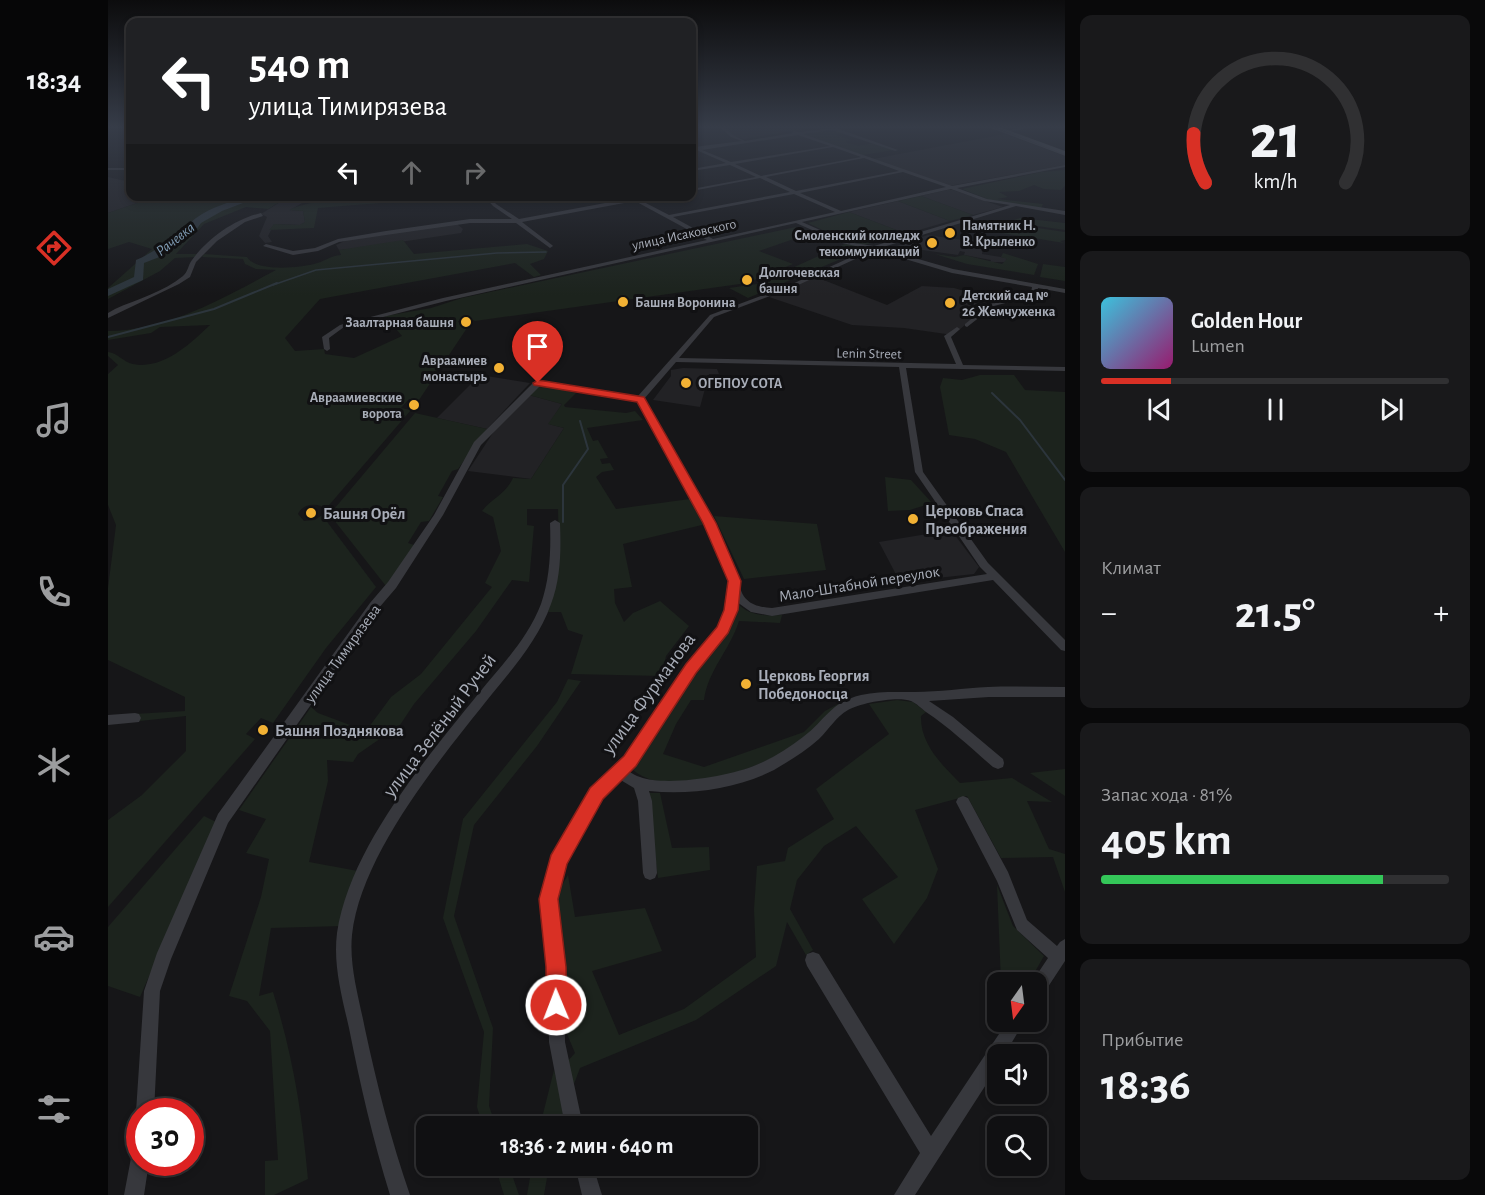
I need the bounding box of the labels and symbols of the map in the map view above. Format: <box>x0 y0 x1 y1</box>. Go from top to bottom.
street label: улица Исаковского <box>630 217 738 253</box>
place label: Памятник Н. В. Крыленко <box>962 219 1036 249</box>
water label: Рачевка <box>153 220 197 259</box>
marker: Памятник Н. В. Крыленко <box>943 226 957 240</box>
place label: Смоленский колледж текоммуникаций <box>794 229 920 259</box>
marker: Смоленский колледж текоммуникаций <box>925 236 939 250</box>
place label: Долгочевская башня <box>759 266 840 296</box>
marker: Долгочевская башня <box>740 273 754 287</box>
place label: Детский сад № 26 Жемчуженка <box>962 289 1056 319</box>
marker: Башня Воронина <box>616 295 630 309</box>
place label: Башня Воронина <box>635 296 736 310</box>
marker: Детский сад № 26 Жемчуженка <box>943 296 957 310</box>
marker: Заалтарная башня <box>459 315 473 329</box>
place label: Заалтарная башня <box>345 316 454 330</box>
pin <box>512 321 563 383</box>
street label: Lenin Street <box>836 346 902 362</box>
place label: Авраамиев монастырь <box>421 354 488 384</box>
marker: Авраамиев монастырь <box>492 361 506 375</box>
marker: ОГБПОУ СОТА <box>679 376 693 390</box>
place label: ОГБПОУ СОТА <box>698 377 783 391</box>
place label: Авраамиевские ворота <box>310 391 402 421</box>
marker: Авраамиевские ворота <box>407 398 421 412</box>
place label: Церковь Спаса Преображения <box>925 503 1027 537</box>
marker: Башня Орёл <box>304 506 318 520</box>
place label: Башня Орёл <box>323 506 405 522</box>
marker: Церковь Спаса Преображения <box>906 512 920 526</box>
street label: Мало-Штабной переулок <box>778 563 941 606</box>
street label: улица Тимирязева <box>301 601 385 707</box>
street label: улица Фурманова <box>598 629 699 759</box>
street label: улица Зелёный Ручей <box>379 650 500 802</box>
place label: Церковь Георгия Победоносца <box>758 668 869 702</box>
marker: Церковь Георгия Победоносца <box>739 677 753 691</box>
marker: Башня Позднякова <box>256 723 270 737</box>
place label: Башня Позднякова <box>275 723 404 739</box>
north arrow <box>987 972 1047 1032</box>
position arrow <box>524 973 588 1037</box>
speed limit sign: 30 <box>126 1098 204 1176</box>

